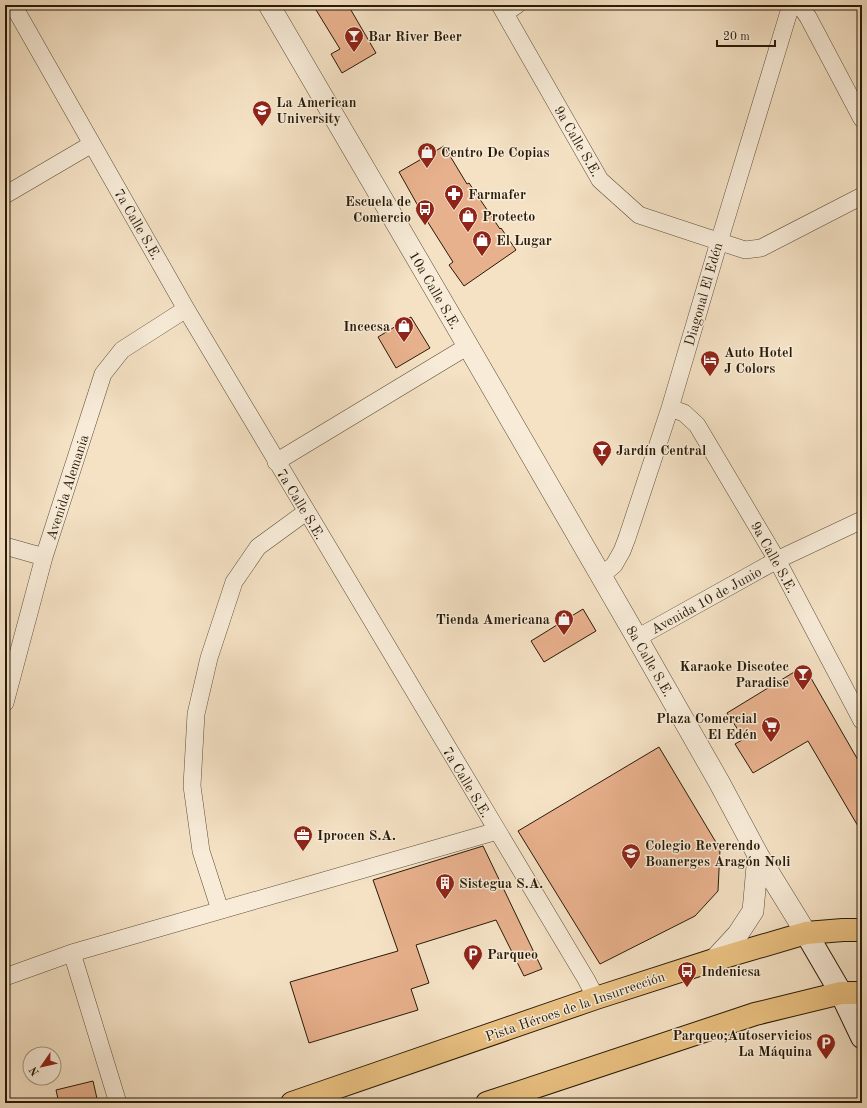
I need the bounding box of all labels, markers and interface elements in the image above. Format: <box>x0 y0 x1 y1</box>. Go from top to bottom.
scale bar <box>717 22 775 48</box>
bar icon: Bar River Beer <box>343 25 365 53</box>
place label: Bar River Beer <box>368 30 462 44</box>
text: 20 m <box>723 31 750 43</box>
place label: La American University <box>276 96 357 126</box>
school or university icon: La American University <box>251 99 273 127</box>
street label: 9a Calle S.E. <box>551 104 603 179</box>
shop icon: Centro De Copias <box>416 141 438 169</box>
place label: Centro De Copias <box>441 146 550 160</box>
pharmacy icon: Farmafer <box>443 183 465 211</box>
street label: 7a Calle S.E. <box>111 187 163 262</box>
place label: Farmafer <box>468 188 526 202</box>
place label: Escuela de Comercio <box>345 195 411 225</box>
bus stop icon: Escuela de Comercio <box>414 198 436 226</box>
shop icon: Protecto <box>457 205 479 233</box>
place label: Protecto <box>482 210 535 224</box>
shop icon: El Lugar <box>471 229 493 257</box>
place label: El Lugar <box>496 234 552 248</box>
street label: Diagonal El Edén <box>683 241 726 347</box>
street label: 10a Calle S.E. <box>406 249 462 332</box>
shop icon: Incecsa <box>393 315 415 343</box>
place label: Incecsa <box>343 320 390 334</box>
place label: Auto Hotel J Colors <box>724 346 793 376</box>
hotel icon: Auto Hotel J Colors <box>699 349 721 377</box>
street label: Avenida Alemania <box>44 433 92 542</box>
bar icon: Jardín Central <box>591 439 613 467</box>
place label: Jardín Central <box>616 444 706 458</box>
street label: 7a Calle S.E. <box>274 467 327 542</box>
street label: 9a Calle S.E. <box>748 519 798 596</box>
street label: Avenida 10 de Junio <box>649 565 764 637</box>
shop icon: Tienda Americana <box>553 608 575 636</box>
place label: Tienda Americana <box>436 613 550 627</box>
street label: 8a Calle S.E. <box>623 624 675 699</box>
place label: Karaoke Discotec Paradise <box>679 660 789 690</box>
bar icon: Karaoke Discotec Paradise <box>792 663 814 691</box>
place label: Plaza Comercial El Edén <box>656 712 757 742</box>
supermarket icon: Plaza Comercial El Edén <box>760 715 782 743</box>
street label: 7a Calle S.E. <box>440 745 493 820</box>
office icon: Iprocen S.A. <box>292 824 314 852</box>
place label: Iprocen S.A. <box>317 829 396 843</box>
place label: Colegio Reverendo Boanerges Aragón Noli <box>645 839 790 869</box>
school or university icon: Colegio Reverendo Boanerges Aragón Noli <box>620 842 642 870</box>
building icon: Sistegua S.A. <box>434 872 456 900</box>
place label: Sistegua S.A. <box>459 877 543 891</box>
parking icon: Parqueo <box>462 943 484 971</box>
place label: Parqueo <box>487 948 538 962</box>
bus stop icon: Indenicsa <box>676 960 698 988</box>
place label: Indenicsa <box>701 965 761 979</box>
street label: Pista Héroes de la Insurrección <box>484 969 667 1044</box>
place label: Parqueo;Autoservicios La Máquina <box>673 1029 812 1059</box>
parking icon: Parqueo;Autoservicios La Máquina <box>815 1032 837 1060</box>
north arrow <box>22 1046 62 1086</box>
text: N <box>28 1064 42 1077</box>

